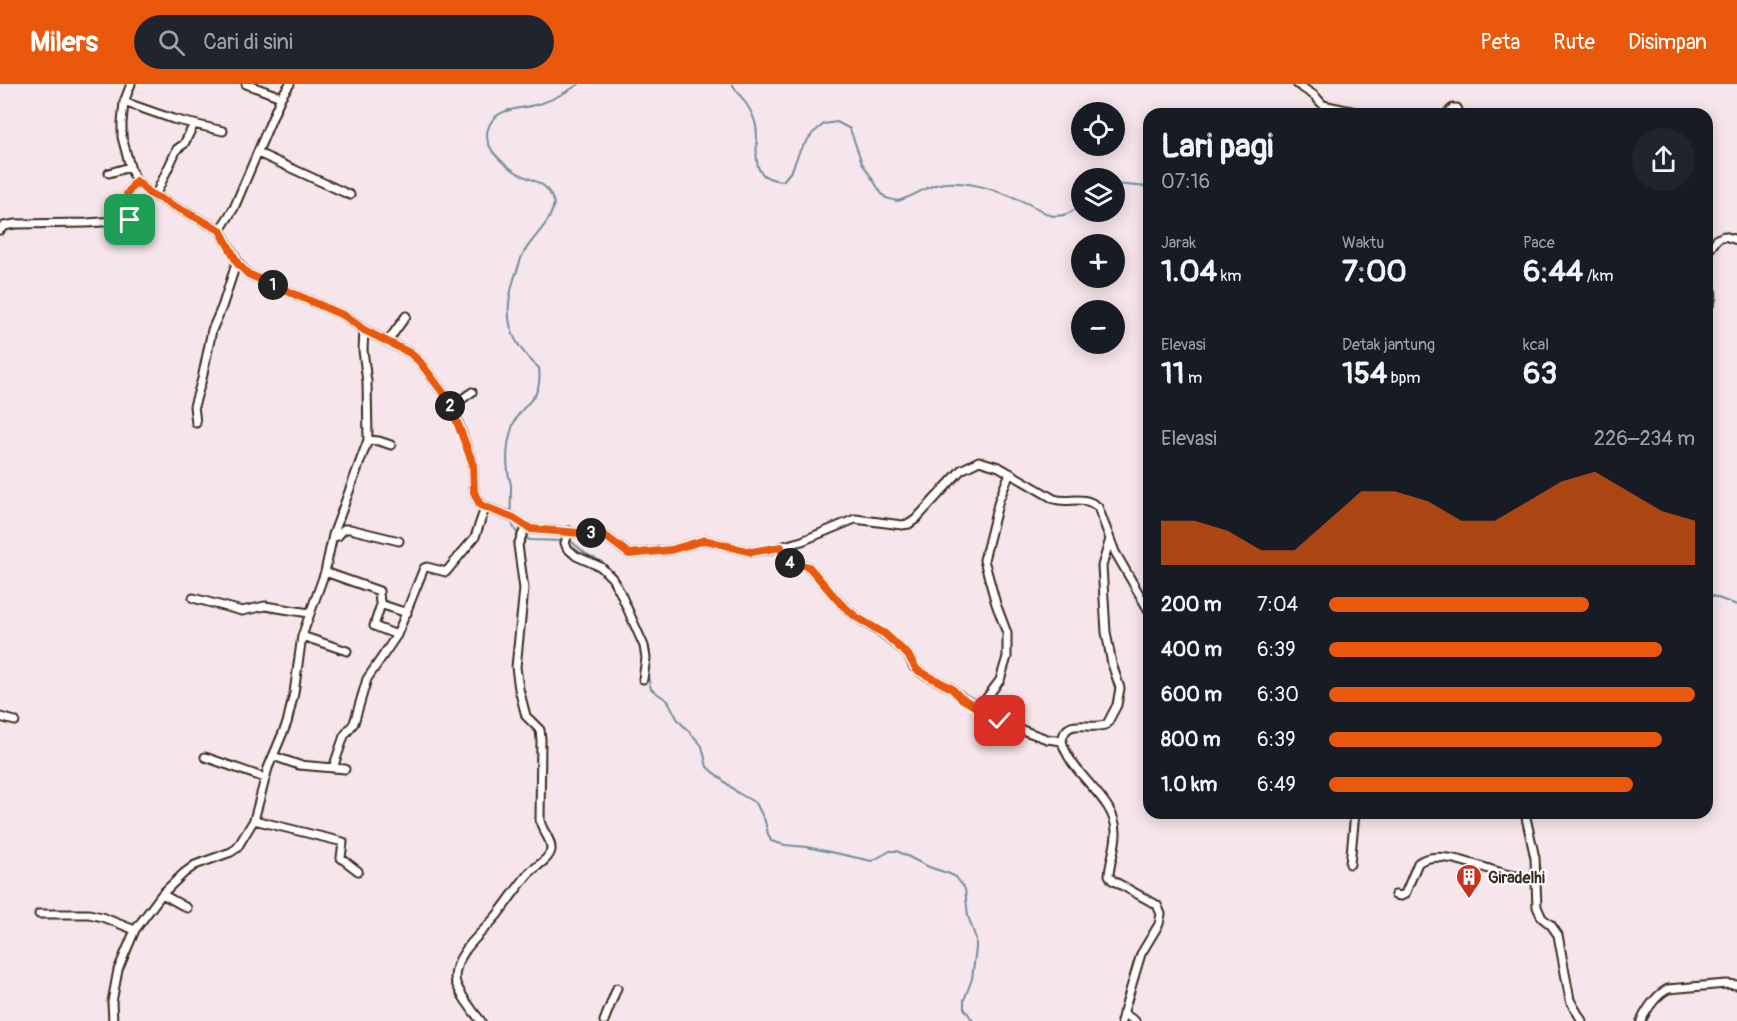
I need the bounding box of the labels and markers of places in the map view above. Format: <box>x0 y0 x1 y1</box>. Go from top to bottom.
pin <box>104 194 155 245</box>
pin: 1 <box>258 270 288 300</box>
pin: 2 <box>435 391 465 421</box>
pin: 3 <box>576 518 606 548</box>
pin: 4 <box>775 548 805 578</box>
pin <box>974 695 1025 746</box>
building icon: Giradelhi <box>1454 862 1484 900</box>
place label: Giradelhi <box>1488 868 1545 888</box>

